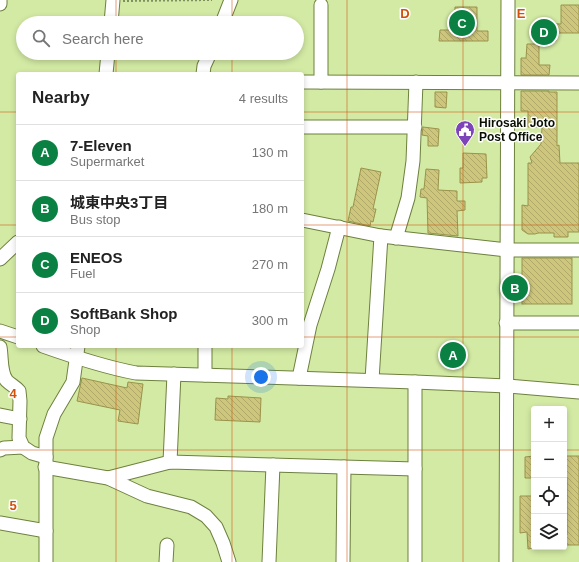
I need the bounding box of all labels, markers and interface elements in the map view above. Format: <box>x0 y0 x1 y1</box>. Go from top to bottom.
text: D <box>400 6 410 21</box>
text: E <box>517 6 526 21</box>
pin: C <box>449 8 475 38</box>
search box <box>16 16 304 60</box>
pin: D <box>531 17 557 47</box>
icon: search <box>30 27 52 49</box>
text: Search here <box>62 30 144 47</box>
text: Nearby <box>32 88 90 107</box>
text: 4 results <box>239 91 288 106</box>
place label: Hirosaki Joto Post Office <box>479 116 555 144</box>
public building icon: Hirosaki Joto Post Office <box>454 119 476 147</box>
text: 7-Eleven <box>70 137 132 154</box>
text: A <box>40 145 50 160</box>
text: 130 m <box>252 145 288 160</box>
text: Supermarket <box>70 154 144 169</box>
text: 城東中央3丁目 <box>70 194 168 211</box>
text: B <box>40 201 50 216</box>
text: 180 m <box>252 201 288 216</box>
text: Bus stop <box>70 212 121 227</box>
text: ENEOS <box>70 249 123 266</box>
text: C <box>40 257 50 272</box>
text: 270 m <box>252 257 288 272</box>
text: Fuel <box>70 266 95 281</box>
pin: B <box>502 273 528 303</box>
text: SoftBank Shop <box>70 305 178 322</box>
text: D <box>40 313 50 328</box>
text: 300 m <box>252 313 288 328</box>
text: Shop <box>70 322 100 337</box>
pin: A <box>440 340 466 370</box>
your location <box>251 367 271 387</box>
text: 4 <box>9 386 17 401</box>
map controls <box>531 406 567 550</box>
button: + <box>531 406 567 442</box>
button: − <box>531 442 567 478</box>
button: locate <box>531 478 567 514</box>
text: 5 <box>9 498 17 513</box>
button: layers <box>531 514 567 550</box>

